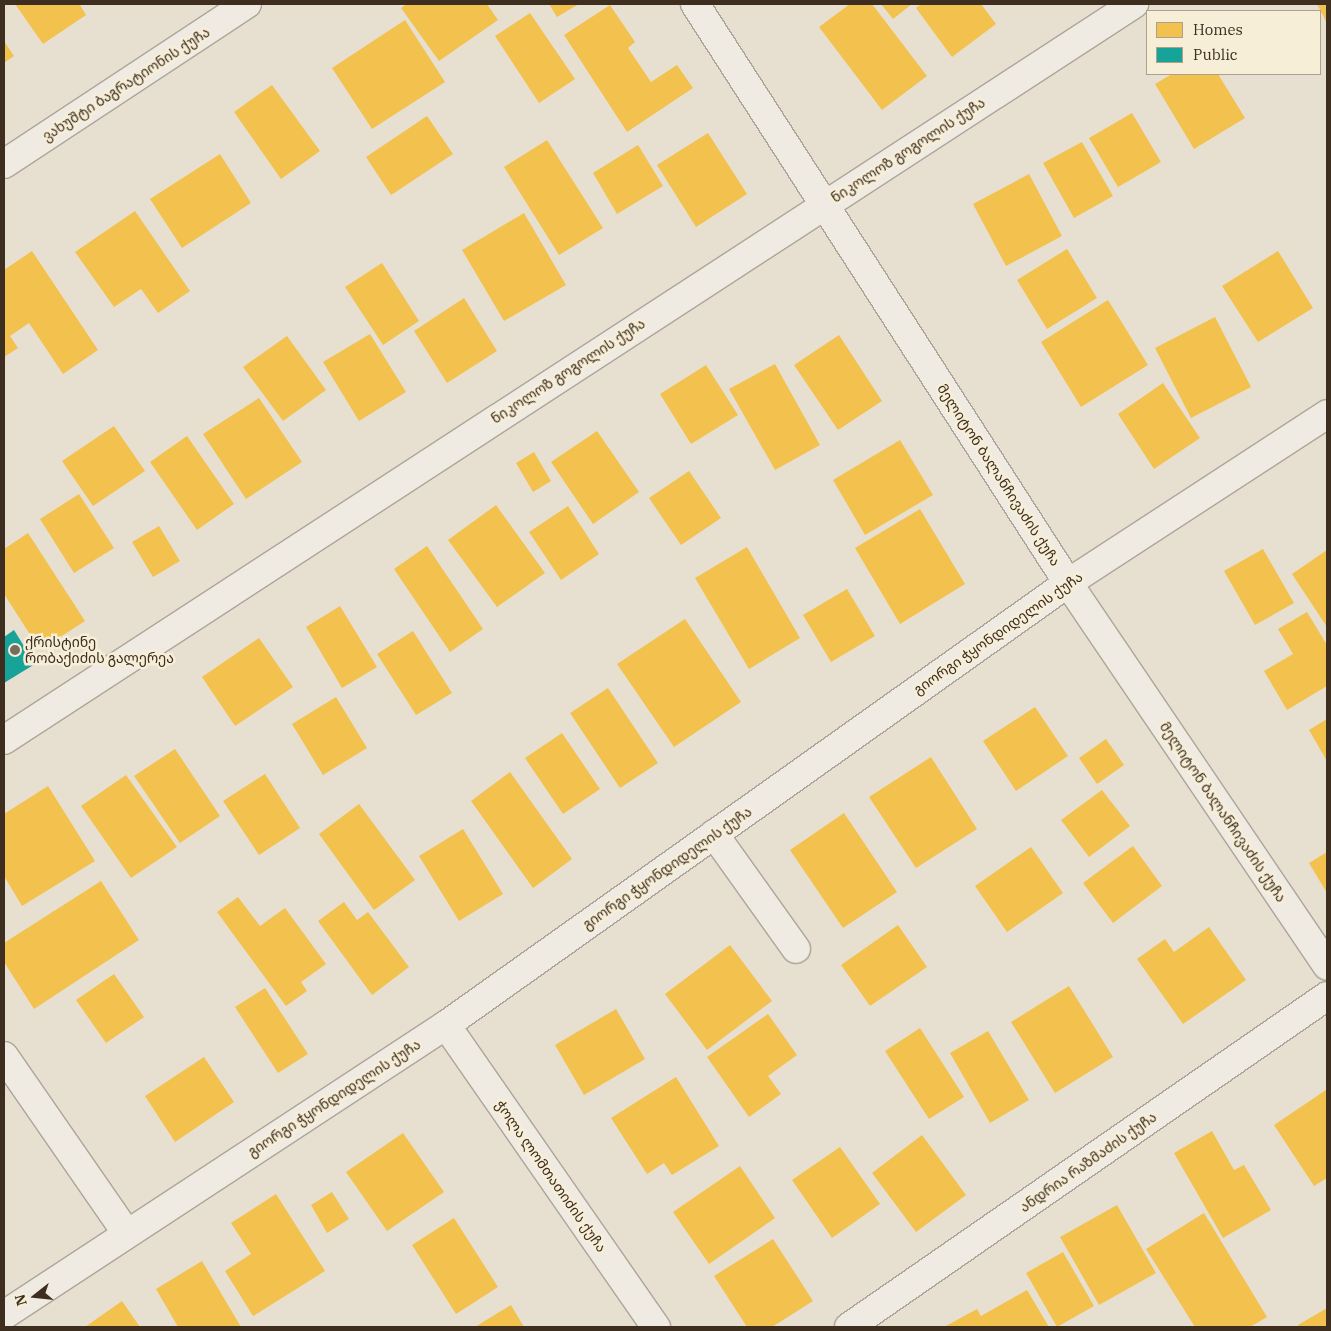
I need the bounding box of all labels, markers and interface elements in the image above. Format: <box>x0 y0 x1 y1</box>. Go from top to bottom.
legend <box>1146 10 1321 75</box>
text: Homes <box>1193 20 1243 39</box>
street label: ვახუშტი ბაგრატიონის ქუჩა <box>39 23 213 145</box>
text: Public <box>1193 45 1238 64</box>
street label: ნიკოლოზ გოგოლის ქუჩა <box>828 94 988 206</box>
street label: ნიკოლოზ გოგოლის ქუჩა <box>488 315 648 427</box>
street label: მელიტონ ბალანჩივაძის ქუჩა <box>934 381 1064 569</box>
street label: გიორგი ჭყონდიდელის ქუჩა <box>910 568 1086 698</box>
place label: ქრისტინე რობაქიძის გალერეა <box>25 634 174 666</box>
marker: ქრისტინე რობაქიძის გალერეა <box>9 644 21 656</box>
street label: მელიტონ ბალანჩივაძის ქუჩა <box>1156 719 1290 905</box>
street label: გიორგი ჭყონდიდელის ქუჩა <box>579 803 755 933</box>
street label: გიორგი ჭყონდიდელის ქუჩა <box>244 1036 424 1160</box>
street label: ჭოლა ლომთათიძის ქუჩა <box>492 1097 610 1255</box>
street label: ანდრია რაზმაძის ქუჩა <box>1016 1108 1160 1216</box>
north arrow <box>10 1271 60 1321</box>
text: N <box>10 1292 31 1308</box>

